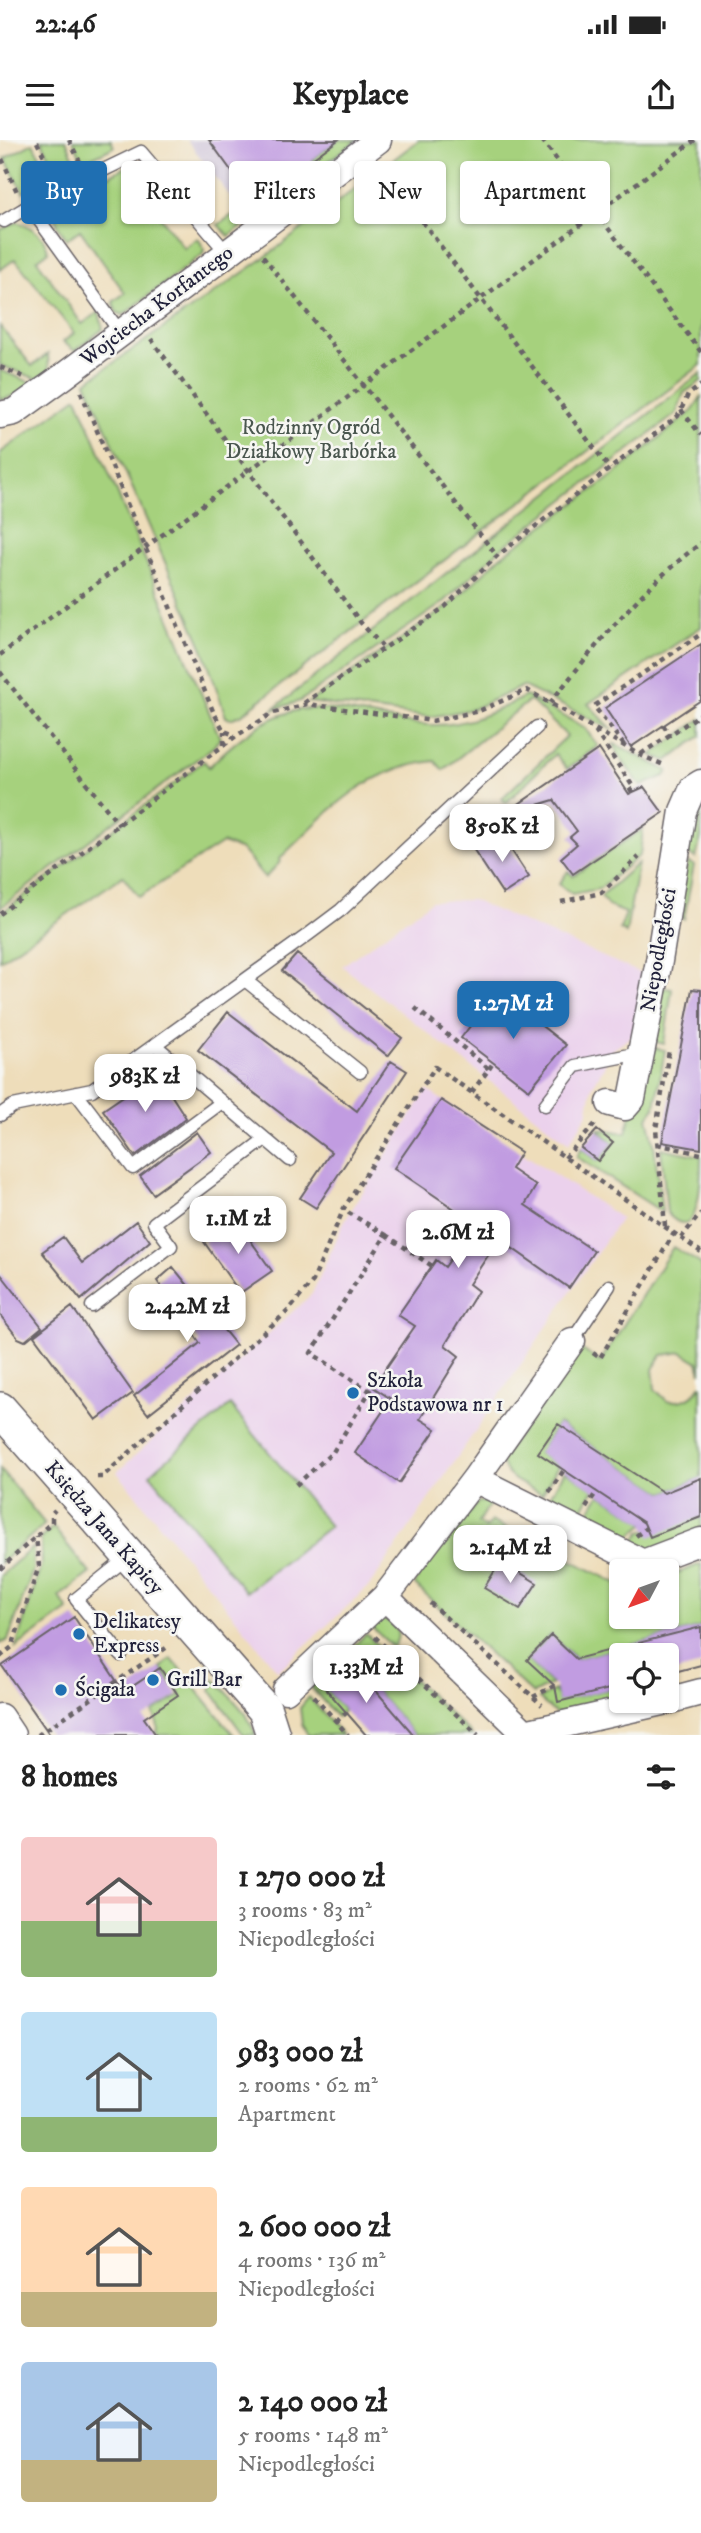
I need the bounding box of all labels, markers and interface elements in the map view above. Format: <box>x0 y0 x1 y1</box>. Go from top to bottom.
text: 22:46 <box>35 8 96 41</box>
text: Keyplace <box>292 75 409 115</box>
icon: menu <box>21 76 59 114</box>
icon: share <box>642 76 680 114</box>
chip: Buy <box>21 161 107 224</box>
chip: Rent <box>121 161 215 224</box>
chip: Filters <box>229 161 340 224</box>
chip: New <box>354 161 446 224</box>
chip: Apartment <box>460 161 610 224</box>
street label: Wojciecha Korfantego <box>75 240 239 373</box>
park label: Rodzinny Ogród Działkowy Barbórka <box>226 415 396 465</box>
pin: 850K zł <box>437 804 567 864</box>
text: 850K zł <box>465 812 539 841</box>
street label: Niepodległości <box>635 886 683 1014</box>
pin: 1.27M zł <box>441 982 585 1041</box>
text: 1.27M zł <box>473 989 553 1018</box>
pin: 983K zł <box>80 1054 210 1114</box>
text: 983K zł <box>110 1062 180 1091</box>
pin: 1.1M zł <box>173 1196 303 1256</box>
text: 1.1M zł <box>205 1204 271 1233</box>
pin: 2.6M zł <box>393 1210 523 1270</box>
text: 2.6M zł <box>422 1218 494 1247</box>
pin: 2.42M zł <box>115 1284 259 1344</box>
text: 2.42M zł <box>145 1292 229 1321</box>
place label: Szkoła Podstawowa nr 1 <box>367 1368 504 1418</box>
marker: Szkoła Podstawowa nr 1 <box>345 1385 361 1401</box>
street label: Księdza Jana Kapicy <box>39 1456 170 1601</box>
pin: 2.14M zł <box>438 1526 582 1585</box>
text: 2.14M zł <box>469 1533 551 1562</box>
north arrow <box>609 1559 679 1629</box>
map controls <box>609 1559 679 1713</box>
place label: Delikatesy Express <box>93 1609 182 1659</box>
marker: Delikatesy Express <box>71 1626 87 1642</box>
button: locate <box>609 1643 679 1713</box>
pin: 1.33M zł <box>294 1646 438 1705</box>
text: 1.33M zł <box>329 1653 403 1682</box>
place label: Grill Bar <box>167 1667 242 1693</box>
marker: Grill Bar <box>145 1672 161 1688</box>
place label: Ścigała <box>75 1675 135 1703</box>
marker: Ścigała <box>53 1682 69 1698</box>
icon: filters <box>642 1758 680 1796</box>
text: 8 homes <box>21 1759 118 1796</box>
text: 1 270 000 zł <box>238 1859 385 1896</box>
icon: home <box>77 1865 161 1949</box>
text: 3 rooms · 83 m² <box>238 1896 372 1925</box>
text: Niepodległości <box>238 1925 375 1954</box>
text: 983 000 zł <box>238 2034 362 2071</box>
icon: home <box>77 2040 161 2124</box>
text: 2 rooms · 62 m² <box>238 2071 378 2100</box>
text: Apartment <box>238 2100 336 2129</box>
text: 2 600 000 zł <box>238 2209 390 2246</box>
icon: home <box>77 2215 161 2299</box>
text: 4 rooms · 136 m² <box>238 2246 385 2275</box>
text: Niepodległości <box>238 2275 375 2304</box>
text: 2 140 000 zł <box>238 2384 387 2421</box>
icon: home <box>77 2390 161 2474</box>
text: 5 rooms · 148 m² <box>238 2421 388 2450</box>
text: Niepodległości <box>238 2450 375 2479</box>

